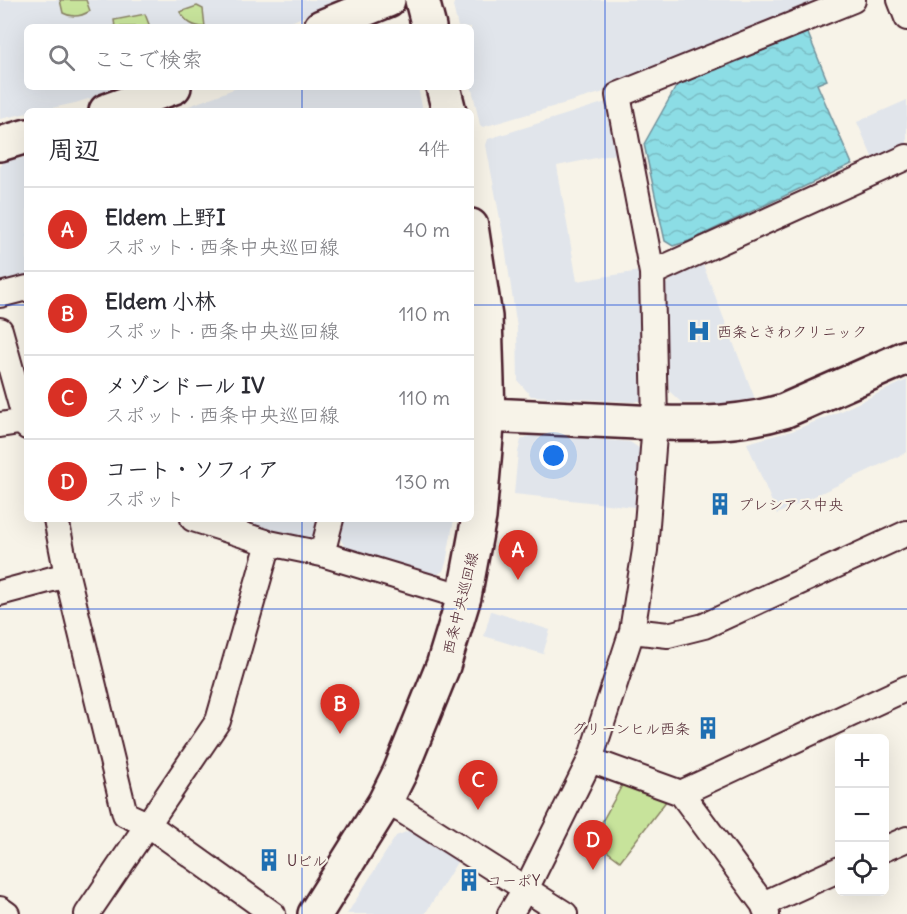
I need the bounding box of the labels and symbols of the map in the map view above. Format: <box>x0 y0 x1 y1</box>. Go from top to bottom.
hospital icon: 西条ときわクリニック <box>686 318 712 344</box>
place label: 西条ときわクリニック <box>717 322 867 341</box>
your location <box>539 441 568 470</box>
building icon: プレシアス中央 <box>707 491 733 517</box>
place label: プレシアス中央 <box>738 495 843 514</box>
pin: A <box>498 530 538 580</box>
street label: 西条中央巡回線 <box>438 550 482 656</box>
pin: B <box>320 684 360 734</box>
building icon: グリーンヒル西条 <box>695 715 721 741</box>
place label: グリーンヒル西条 <box>571 719 690 738</box>
pin: C <box>458 760 498 810</box>
pin: D <box>574 820 612 870</box>
building icon: Uビル <box>256 847 282 873</box>
place label: Uビル <box>287 851 327 870</box>
building icon: コーポY <box>456 867 482 893</box>
place label: コーポY <box>487 871 541 890</box>

